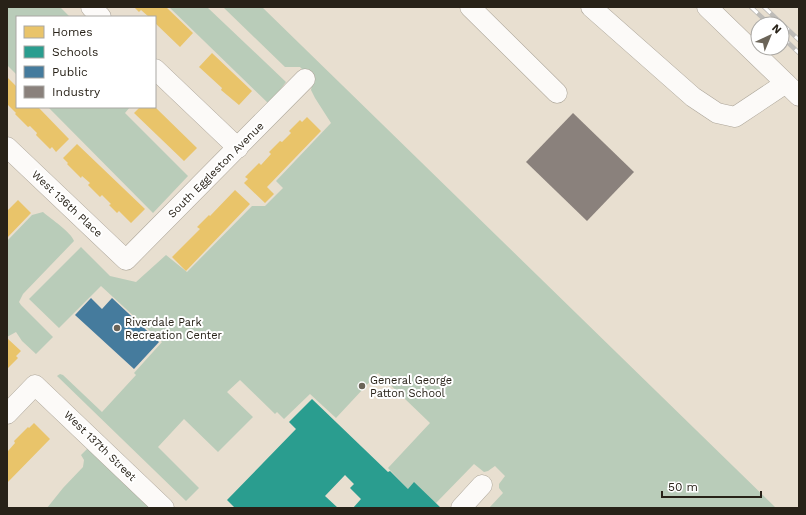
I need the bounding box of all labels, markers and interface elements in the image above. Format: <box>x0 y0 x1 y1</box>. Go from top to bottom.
legend <box>16 16 156 108</box>
north arrow <box>750 16 790 56</box>
text: N <box>769 22 784 37</box>
text: Homes <box>52 25 93 39</box>
text: Schools <box>52 45 98 59</box>
text: Public <box>52 65 88 79</box>
text: Industry <box>52 85 101 99</box>
street label: South Eggleston Avenue <box>165 119 267 221</box>
street label: West 136th Place <box>29 168 105 240</box>
place label: Riverdale Park Recreation Center <box>125 316 223 342</box>
marker: Riverdale Park Recreation Center <box>112 323 122 333</box>
place label: General George Patton School <box>370 374 452 400</box>
marker: General George Patton School <box>357 381 367 391</box>
street label: West 137th Street <box>61 408 139 484</box>
scale bar <box>662 473 761 499</box>
text: 50 m <box>668 480 698 494</box>

